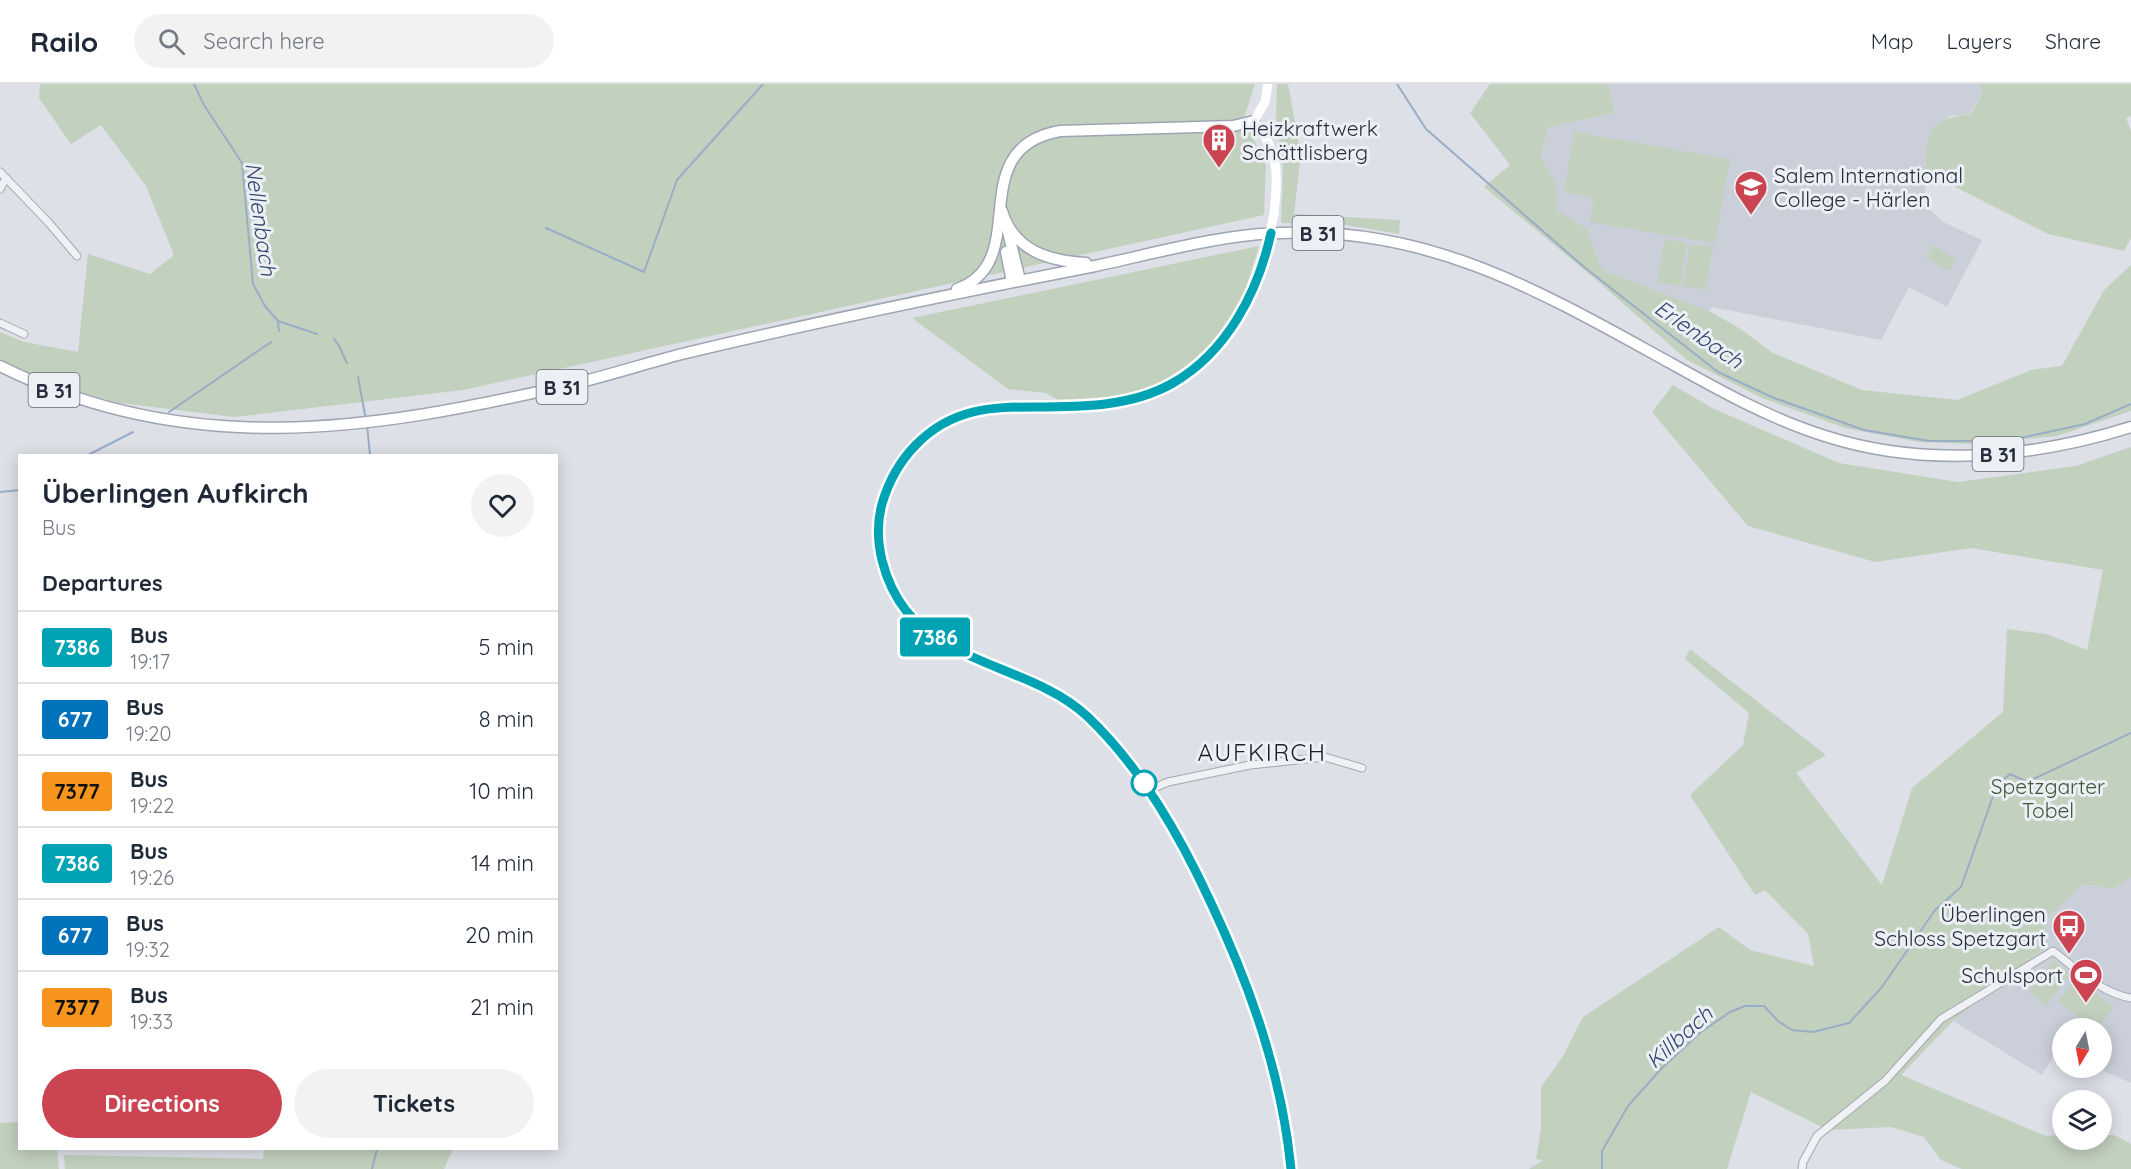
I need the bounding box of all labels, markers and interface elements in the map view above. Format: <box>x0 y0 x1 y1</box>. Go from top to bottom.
search box <box>134 14 554 68</box>
text: Railo <box>30 24 98 59</box>
icon: search <box>155 25 188 58</box>
text: Search here <box>203 27 325 55</box>
text: Map <box>1871 28 1914 54</box>
text: Layers <box>1947 28 2012 54</box>
text: Share <box>2045 28 2101 54</box>
place label: Heizkraftwerk Schättlisberg <box>1242 115 1378 165</box>
building icon: Heizkraftwerk Schättlisberg <box>1201 122 1237 169</box>
water label: Nellenbach <box>239 161 283 278</box>
place label: Salem International College - Härlen <box>1774 162 1963 212</box>
school or university icon: Salem International College - Härlen <box>1733 169 1769 216</box>
road number: B 31 <box>1292 216 1344 250</box>
water label: Erlenbach <box>1649 293 1749 375</box>
road number: B 31 <box>536 370 588 404</box>
road number: B 31 <box>28 373 80 407</box>
road number: B 31 <box>1972 437 2024 471</box>
button: heart <box>471 474 534 537</box>
text: Überlingen Aufkirch <box>42 475 309 510</box>
text: Bus <box>42 515 76 540</box>
text: Departures <box>42 569 163 597</box>
line badge: 7386 <box>893 618 977 656</box>
text: Bus <box>130 621 168 649</box>
text: 7386 <box>912 624 958 650</box>
text: 5 min <box>479 633 534 661</box>
text: 7386 <box>54 634 100 660</box>
text: 19:17 <box>130 649 170 674</box>
text: Bus <box>126 693 164 721</box>
text: 8 min <box>479 705 534 733</box>
text: 677 <box>58 706 92 732</box>
text: 19:20 <box>126 721 171 746</box>
district label: AUFKIRCH <box>1198 737 1326 767</box>
text: Bus <box>130 765 168 793</box>
unlabelled marker <box>1131 770 1157 796</box>
park label: Spetzgarter Tobel <box>1991 773 2105 823</box>
text: 10 min <box>469 777 534 805</box>
text: 7377 <box>54 778 100 804</box>
text: 19:22 <box>130 793 174 818</box>
text: Bus <box>130 837 168 865</box>
text: 14 min <box>471 849 534 877</box>
text: 7386 <box>54 850 100 876</box>
text: 19:26 <box>130 865 174 890</box>
place label: Überlingen Schloss Spetzgart <box>1874 901 2046 951</box>
bus stop icon: Überlingen Schloss Spetzgart <box>2051 908 2087 955</box>
text: Bus <box>126 909 164 937</box>
text: 20 min <box>465 921 534 949</box>
text: 677 <box>58 922 92 948</box>
text: 19:32 <box>126 937 170 962</box>
sports icon: Schulsport <box>2068 957 2104 1004</box>
place label: Schulsport <box>1961 962 2063 988</box>
text: Bus <box>130 981 168 1009</box>
text: 21 min <box>470 993 534 1021</box>
text: 7377 <box>54 994 100 1020</box>
water label: Killbach <box>1640 999 1719 1074</box>
text: 19:33 <box>130 1009 173 1034</box>
north arrow <box>2052 1018 2112 1078</box>
map controls <box>2052 1018 2112 1150</box>
button: Directions <box>42 1069 282 1138</box>
button: Tickets <box>294 1069 534 1138</box>
button: layers <box>2052 1090 2112 1150</box>

